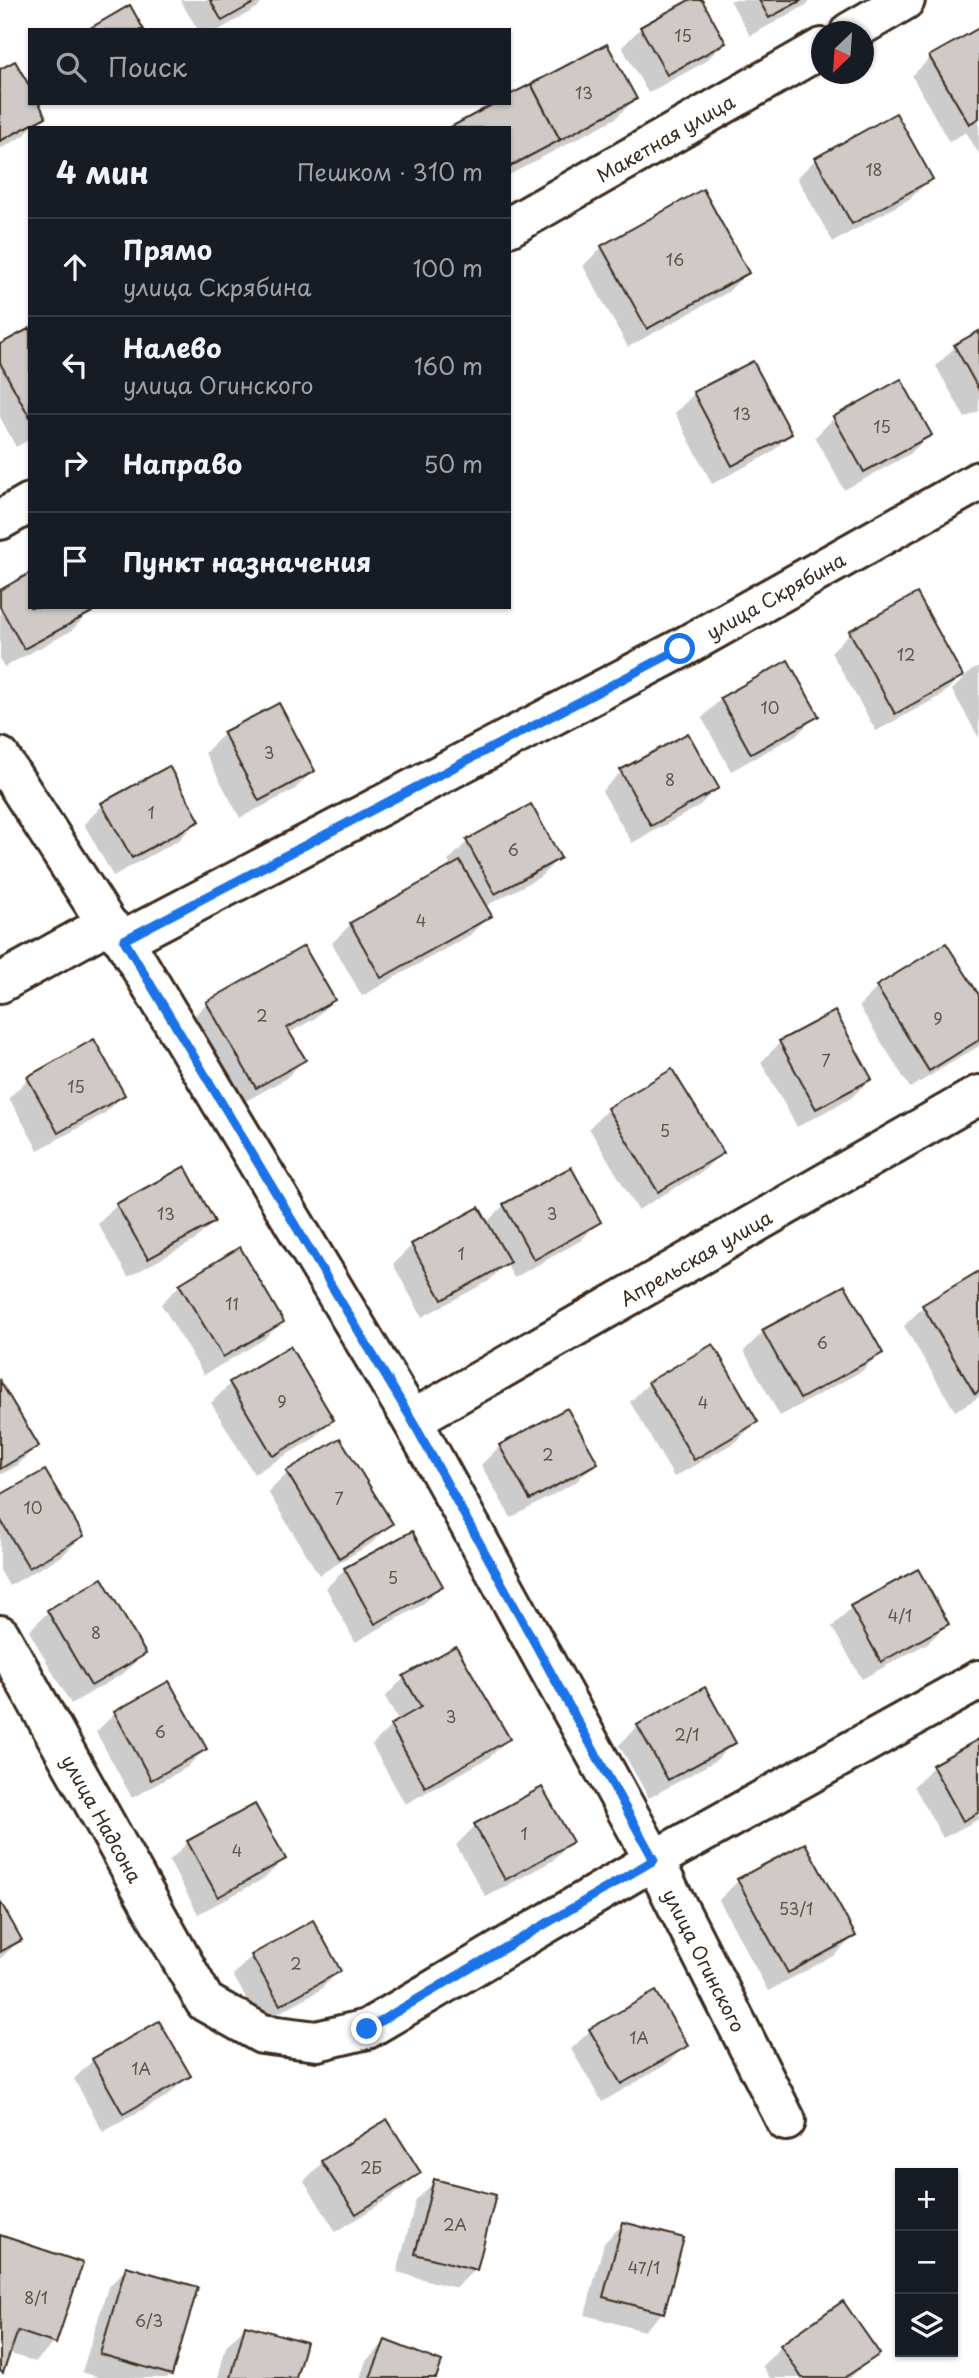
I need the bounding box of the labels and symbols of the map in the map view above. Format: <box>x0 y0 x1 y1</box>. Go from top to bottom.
north arrow <box>811 21 874 84</box>
house number: 15 <box>674 23 692 47</box>
house number: 13 <box>575 80 593 104</box>
street label: Макетная улица <box>591 87 740 188</box>
house number: 18 <box>865 157 883 181</box>
house number: 16 <box>666 247 684 271</box>
house number: 13 <box>733 401 751 425</box>
house number: 15 <box>873 414 891 438</box>
street label: улица Скрябина <box>701 545 850 646</box>
route start <box>664 633 695 664</box>
house number: 12 <box>897 642 915 666</box>
house number: 10 <box>761 695 779 719</box>
house number: 3 <box>264 740 274 764</box>
house number: 8 <box>665 767 675 791</box>
house number: 1 <box>147 800 155 824</box>
house number: 6 <box>507 837 519 861</box>
house number: 4 <box>416 908 426 932</box>
house number: 2 <box>256 1003 268 1027</box>
house number: 9 <box>933 1006 943 1030</box>
house number: 7 <box>821 1048 831 1072</box>
house number: 15 <box>67 1074 85 1098</box>
house number: 5 <box>660 1118 670 1142</box>
house number: 13 <box>157 1201 175 1225</box>
house number: 3 <box>547 1201 557 1225</box>
street label: Апрельская улица <box>614 1203 777 1312</box>
house number: 1 <box>457 1241 465 1265</box>
house number: 11 <box>225 1291 239 1315</box>
house number: 6 <box>816 1330 828 1354</box>
house number: 9 <box>277 1389 287 1413</box>
house number: 4 <box>698 1390 708 1414</box>
house number: 2 <box>542 1442 554 1466</box>
house number: 7 <box>334 1486 344 1510</box>
house number: 10 <box>24 1495 42 1519</box>
house number: 5 <box>388 1565 398 1589</box>
house number: 4/1 <box>888 1603 912 1627</box>
house number: 8 <box>91 1620 101 1644</box>
house number: 3 <box>446 1704 456 1728</box>
house number: 6 <box>154 1719 166 1743</box>
house number: 2/1 <box>674 1722 700 1746</box>
street label: улица Надсона <box>55 1749 150 1888</box>
house number: 1 <box>520 1821 528 1845</box>
house number: 4 <box>232 1838 242 1862</box>
street label: улица Огинского <box>657 1884 753 2037</box>
house number: 53/1 <box>779 1896 813 1920</box>
house number: 2 <box>290 1951 302 1975</box>
route end <box>351 2013 382 2044</box>
house number: 1А <box>629 2025 649 2049</box>
house number: 1А <box>131 2056 151 2080</box>
house number: 2Б <box>360 2155 382 2179</box>
house number: 2А <box>443 2212 467 2236</box>
house number: 47/1 <box>628 2255 660 2279</box>
house number: 8/1 <box>24 2285 48 2309</box>
house number: 6/3 <box>135 2308 163 2332</box>

